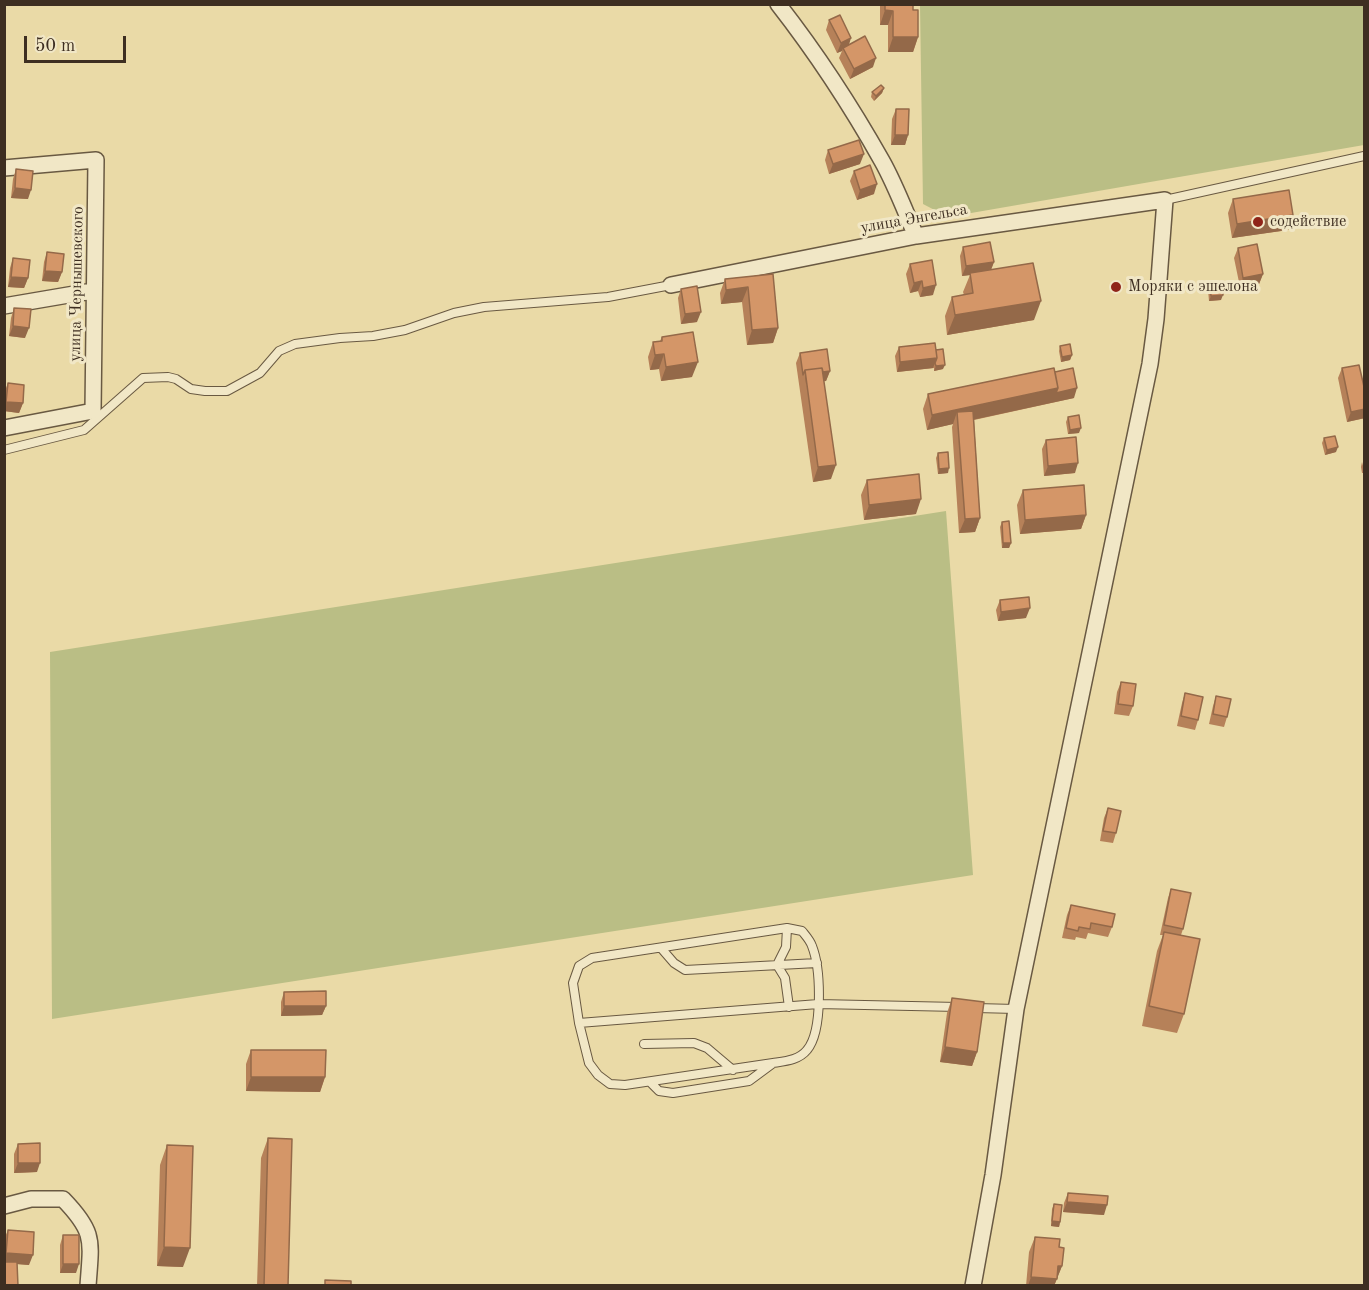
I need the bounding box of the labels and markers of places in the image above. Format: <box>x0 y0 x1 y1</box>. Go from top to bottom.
place label: содействие <box>1270 212 1346 232</box>
marker: содействие <box>1251 215 1265 229</box>
place label: Моряки с эшелона <box>1128 277 1258 297</box>
marker: Моряки с эшелона <box>1109 280 1123 294</box>

